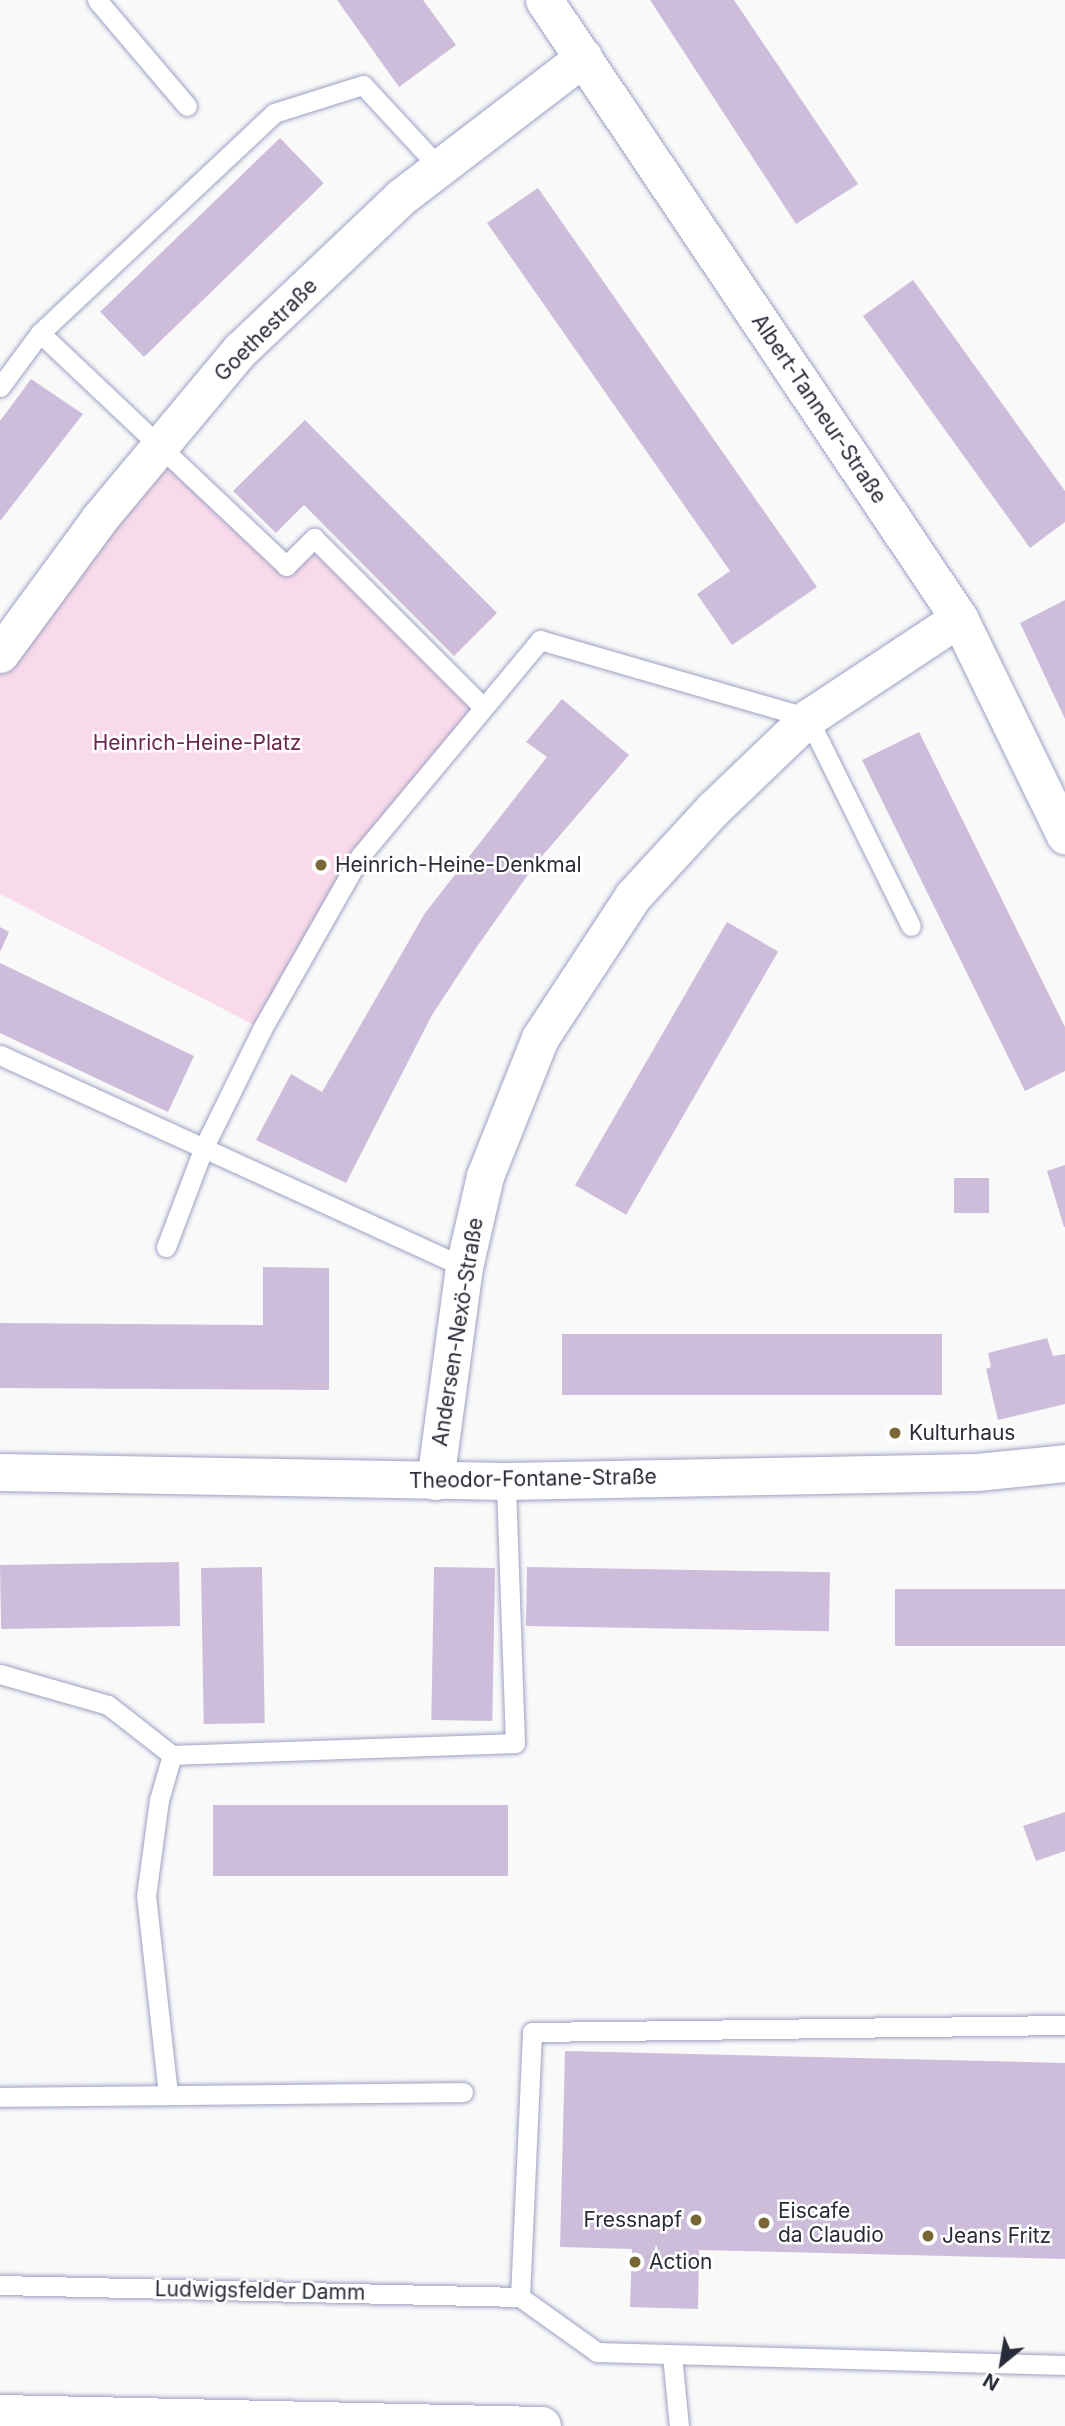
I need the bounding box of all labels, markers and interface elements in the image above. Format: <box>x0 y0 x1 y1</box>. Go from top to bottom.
street label: Goethestraße <box>209 273 323 387</box>
street label: Albert-Tanneur-Straße <box>746 310 892 508</box>
park label: Heinrich-Heine-Platz <box>93 730 301 756</box>
place label: Heinrich-Heine-Denkmal <box>335 852 582 878</box>
marker: Heinrich-Heine-Denkmal <box>313 857 329 873</box>
street label: Andersen-Nexö-Straße <box>427 1216 489 1448</box>
place label: Kulturhaus <box>909 1420 1015 1446</box>
marker: Kulturhaus <box>887 1425 903 1441</box>
street label: Theodor-Fontane-Straße <box>409 1464 657 1494</box>
place label: Eiscafe da Claudio <box>778 2198 884 2248</box>
place label: Fressnapf <box>583 2207 682 2233</box>
marker: Fressnapf <box>688 2212 704 2228</box>
marker: Eiscafe da Claudio <box>756 2215 772 2231</box>
place label: Jeans Fritz <box>942 2223 1051 2249</box>
marker: Jeans Fritz <box>920 2228 936 2244</box>
place label: Action <box>649 2249 712 2275</box>
marker: Action <box>627 2254 643 2270</box>
street label: Ludwigsfelder Damm <box>155 2277 365 2305</box>
north arrow <box>967 2328 1037 2398</box>
text: N <box>979 2368 1003 2395</box>

